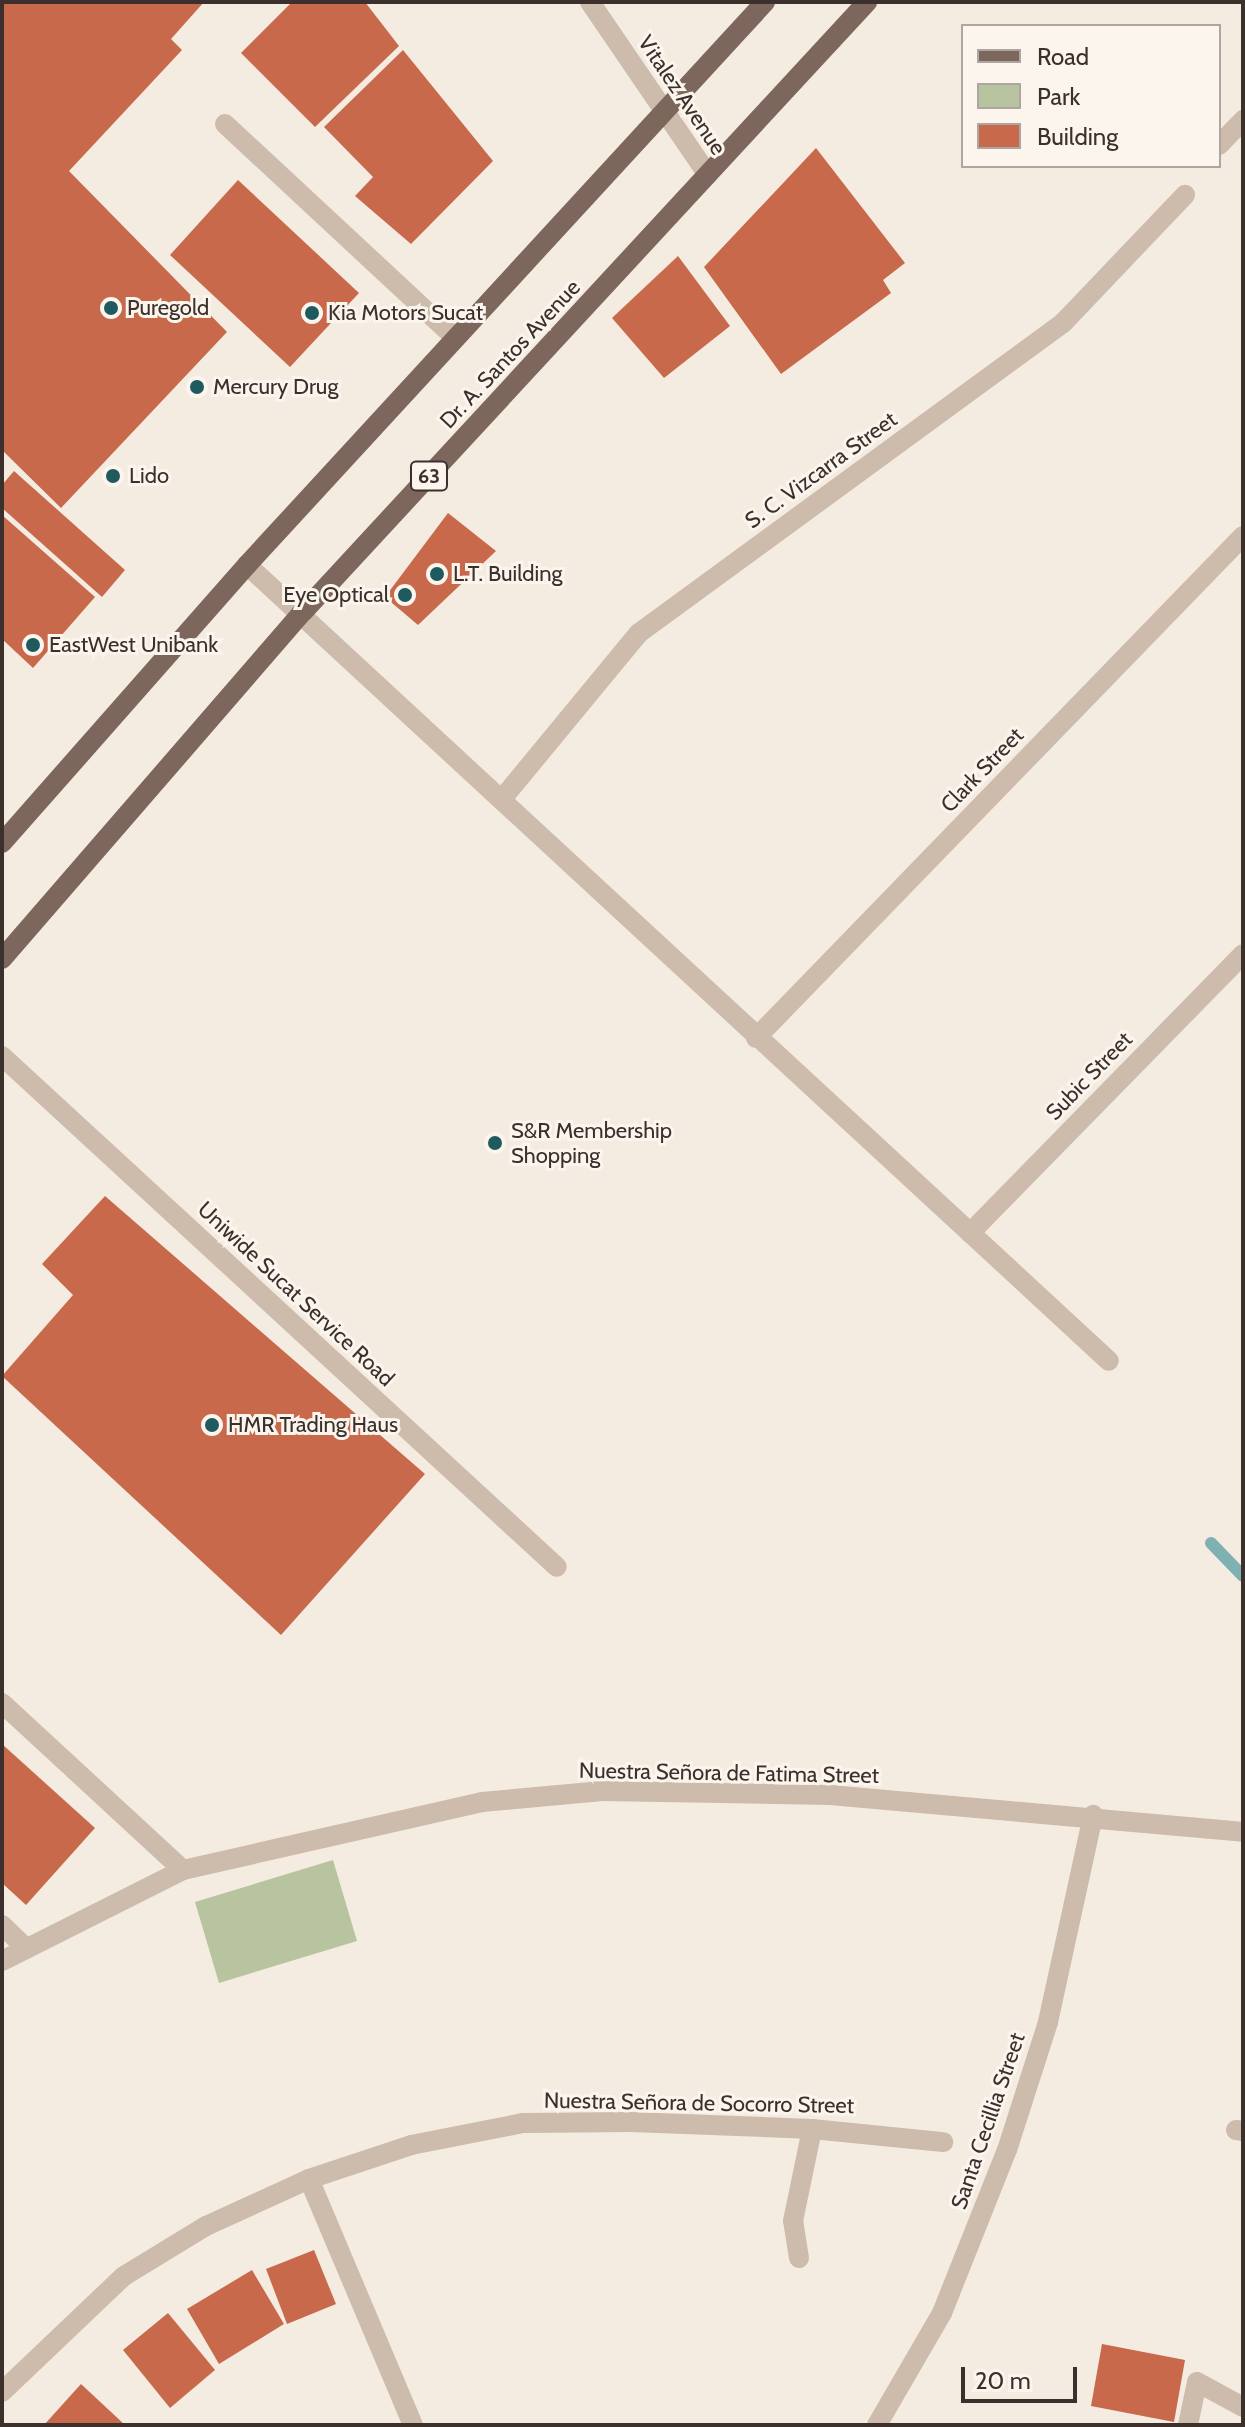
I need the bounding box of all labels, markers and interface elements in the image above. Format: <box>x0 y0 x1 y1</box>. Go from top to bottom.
legend <box>961 24 1221 168</box>
street label: Vitalez Avenue <box>632 30 732 160</box>
text: Road <box>1037 42 1089 71</box>
text: Park <box>1037 82 1080 111</box>
text: Building <box>1037 122 1118 151</box>
street label: Dr. A. Santos Avenue <box>434 274 586 434</box>
place label: Puregold <box>127 295 209 321</box>
marker: Puregold <box>102 299 120 317</box>
place label: Kia Motors Sucat <box>328 300 483 326</box>
marker: Kia Motors Sucat <box>303 304 321 322</box>
place label: Mercury Drug <box>213 374 338 400</box>
marker: Mercury Drug <box>188 378 206 396</box>
street label: S. C. Vizcarra Street <box>740 406 902 534</box>
road number: 63 <box>409 460 449 492</box>
place label: Lido <box>129 463 169 489</box>
marker: Lido <box>104 467 122 485</box>
place label: L.T. Building <box>453 561 562 587</box>
marker: L.T. Building <box>428 565 446 583</box>
place label: Eye Optical <box>283 582 389 608</box>
marker: Eye Optical <box>396 586 414 604</box>
place label: EastWest Unibank <box>49 632 218 658</box>
marker: EastWest Unibank <box>24 636 42 654</box>
street label: Clark Street <box>935 722 1029 818</box>
street label: Subic Street <box>1040 1026 1138 1126</box>
place label: S&R Membership Shopping <box>511 1117 672 1168</box>
marker: S&R Membership Shopping <box>486 1134 504 1152</box>
street label: Uniwide Sucat Service Road <box>192 1196 400 1392</box>
place label: HMR Trading Haus <box>228 1412 398 1438</box>
marker: HMR Trading Haus <box>203 1416 221 1434</box>
street label: Nuestra Señora de Fatima Street <box>579 1757 879 1789</box>
street label: Santa Cecillia Street <box>945 2029 1031 2213</box>
street label: Nuestra Señora de Socorro Street <box>544 2087 854 2119</box>
scale bar <box>965 2351 1081 2401</box>
text: 20 m <box>975 2366 1031 2395</box>

